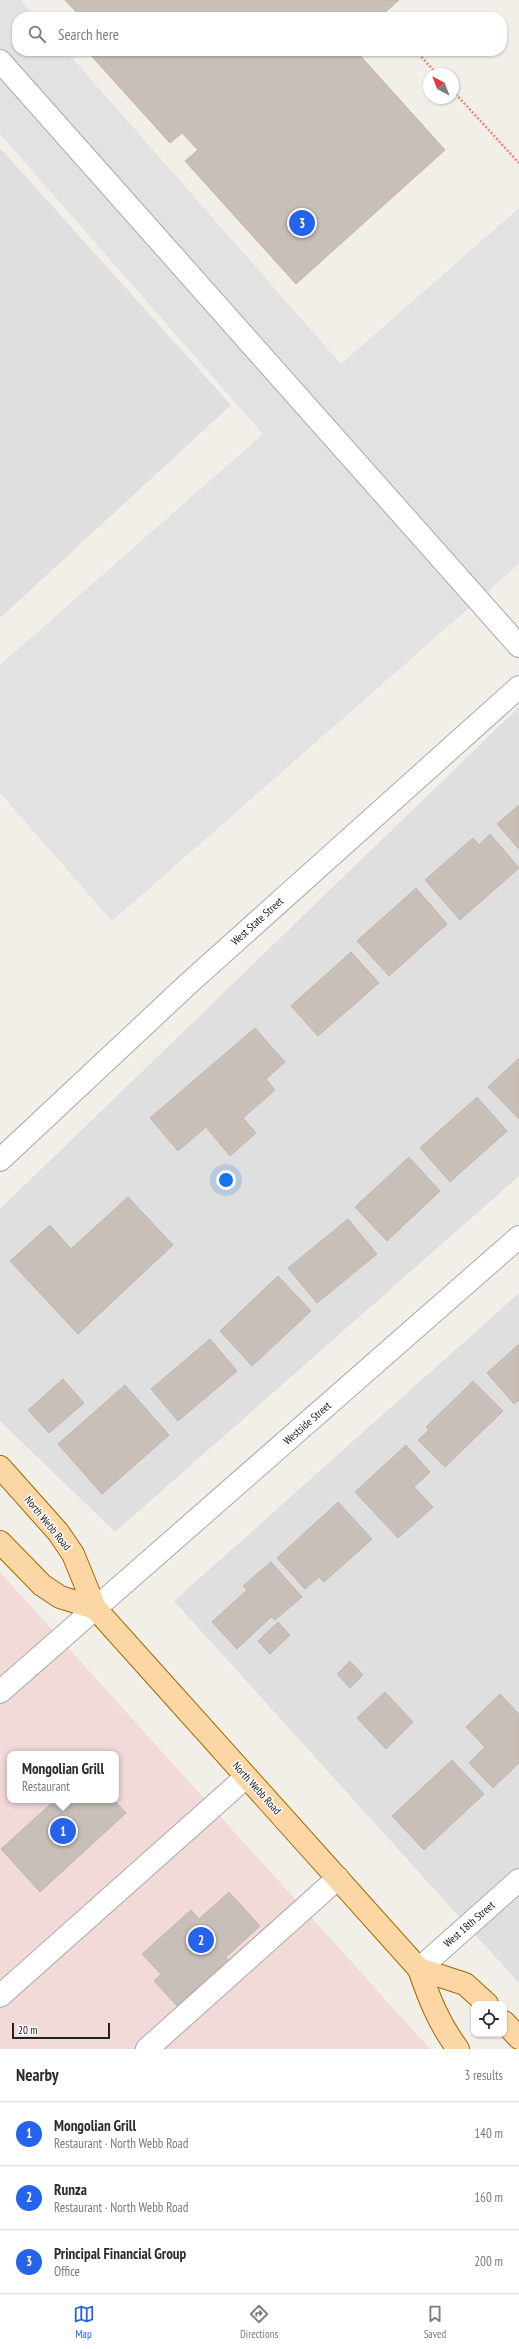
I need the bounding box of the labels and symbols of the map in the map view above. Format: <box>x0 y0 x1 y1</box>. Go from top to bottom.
north arrow <box>423 68 459 104</box>
pin: 3 <box>289 208 315 238</box>
street label: West State Street <box>228 894 286 948</box>
your location <box>216 1170 236 1190</box>
street label: Westside Street <box>280 1398 334 1448</box>
street label: North Webb Road <box>22 1493 74 1553</box>
street label: North Webb Road <box>230 1759 284 1817</box>
pin: 1 <box>50 1816 76 1846</box>
street label: West 18th Street <box>440 1898 498 1950</box>
pin: 2 <box>188 1925 214 1955</box>
scale bar <box>12 2021 110 2040</box>

